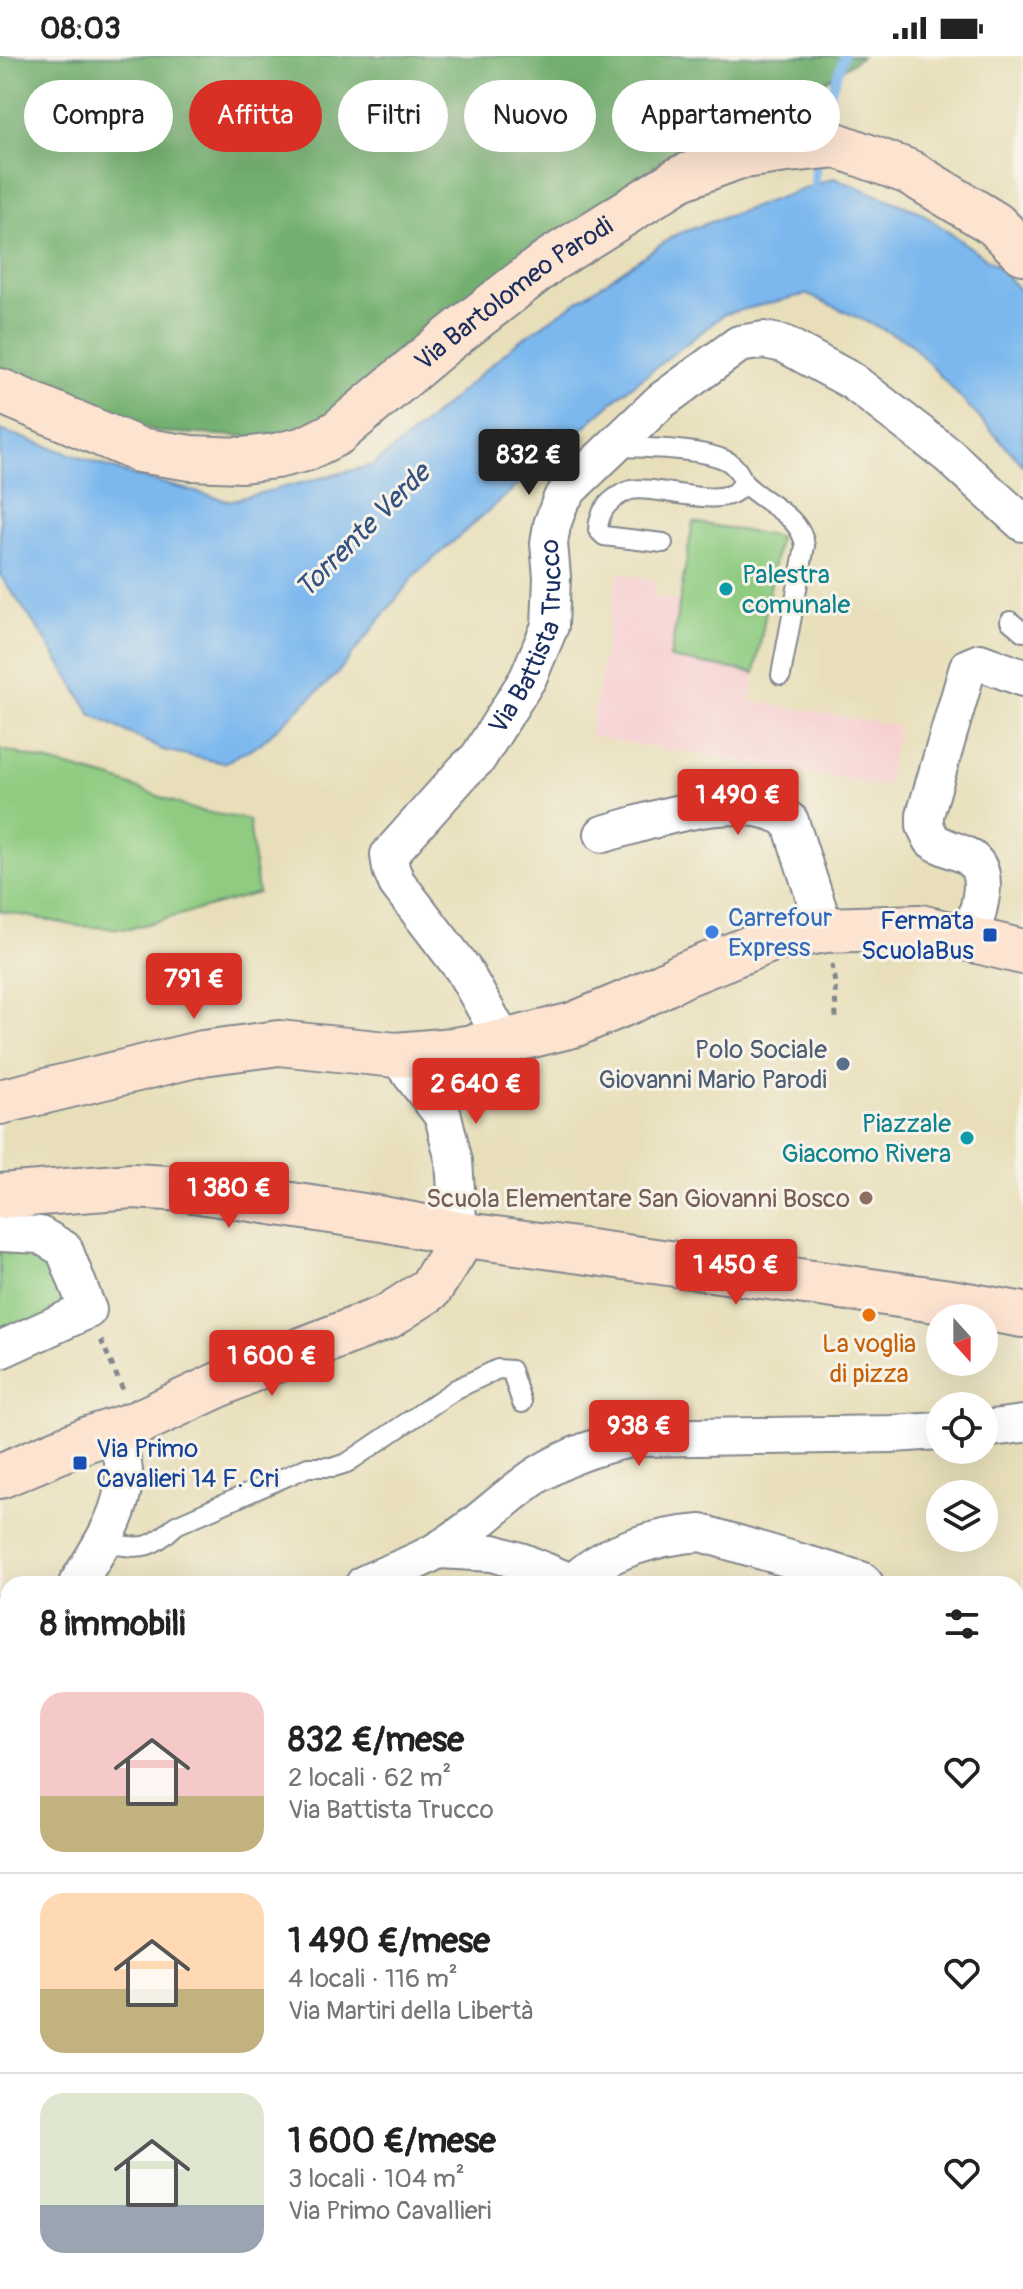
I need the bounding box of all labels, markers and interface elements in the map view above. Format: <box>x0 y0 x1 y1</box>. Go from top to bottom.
text: 08:03 <box>40 10 121 47</box>
chip: Compra <box>24 80 173 152</box>
chip: Affitta <box>189 80 322 152</box>
chip: Filtri <box>338 80 448 152</box>
chip: Nuovo <box>464 80 596 152</box>
chip: Appartamento <box>612 80 840 152</box>
street label: Via Bartolomeo Parodi <box>408 210 619 378</box>
pin: 832 € <box>473 429 585 497</box>
text: 832 € <box>497 439 561 471</box>
water label: Torrente Verde <box>288 454 440 606</box>
street label: Via Battista Trucco <box>482 538 569 740</box>
place label: Palestra comunale <box>742 559 851 621</box>
marker: Palestra comunale <box>717 580 735 598</box>
pin: 1 490 € <box>664 769 812 837</box>
text: 1 490 € <box>696 779 780 811</box>
place label: Carrefour Express <box>728 902 833 964</box>
place label: Fermata ScuolaBus <box>861 905 974 967</box>
marker: Carrefour Express <box>703 923 721 941</box>
marker: Fermata ScuolaBus <box>981 926 999 944</box>
pin: 791 € <box>138 953 250 1021</box>
text: 791 € <box>164 963 224 995</box>
place label: Polo Sociale Giovanni Mario Parodi <box>599 1034 827 1096</box>
marker: Polo Sociale Giovanni Mario Parodi <box>834 1055 852 1073</box>
pin: 2 640 € <box>402 1058 550 1126</box>
text: 2 640 € <box>431 1068 521 1100</box>
place label: Piazzale Giacomo Rivera <box>782 1108 951 1170</box>
marker: Piazzale Giacomo Rivera <box>958 1129 976 1147</box>
pin: 1 380 € <box>155 1162 303 1230</box>
text: 1 380 € <box>187 1172 271 1204</box>
place label: Scuola Elementare San Giovanni Bosco <box>426 1183 850 1215</box>
marker: Scuola Elementare San Giovanni Bosco <box>857 1189 875 1207</box>
pin: 1 450 € <box>662 1239 810 1307</box>
text: 1 450 € <box>693 1249 779 1281</box>
north arrow <box>926 1304 998 1376</box>
map controls <box>926 1304 998 1552</box>
marker: La voglia di pizza <box>860 1306 878 1324</box>
place label: La voglia di pizza <box>822 1328 916 1390</box>
pin: 1 600 € <box>198 1330 346 1398</box>
text: 1 600 € <box>227 1340 317 1372</box>
button: locate <box>926 1392 998 1464</box>
pin: 938 € <box>583 1400 695 1468</box>
text: 938 € <box>607 1410 671 1442</box>
place label: Via Primo Cavalieri 14 F. Cri <box>96 1433 279 1495</box>
marker: Via Primo Cavalieri 14 F. Cri <box>71 1454 89 1472</box>
button: layers <box>926 1480 998 1552</box>
icon: filters <box>940 1602 984 1646</box>
text: 8 immobili <box>40 1603 185 1646</box>
text: 832 €/mese <box>288 1719 464 1762</box>
icon: home <box>104 1724 200 1820</box>
icon: heart <box>940 1750 984 1794</box>
text: 2 locali · 62 m² <box>288 1762 451 1794</box>
text: Via Battista Trucco <box>288 1794 494 1826</box>
text: 1 490 €/mese <box>288 1920 490 1963</box>
icon: home <box>104 1925 200 2021</box>
icon: heart <box>940 1951 984 1995</box>
text: 4 locali · 116 m² <box>288 1963 458 1995</box>
text: Via Martiri della Libertà <box>288 1995 533 2027</box>
text: 1 600 €/mese <box>288 2120 496 2163</box>
icon: home <box>104 2125 200 2221</box>
icon: heart <box>940 2151 984 2195</box>
text: 3 locali · 104 m² <box>288 2163 465 2195</box>
text: Via Primo Cavallieri <box>288 2195 491 2227</box>

